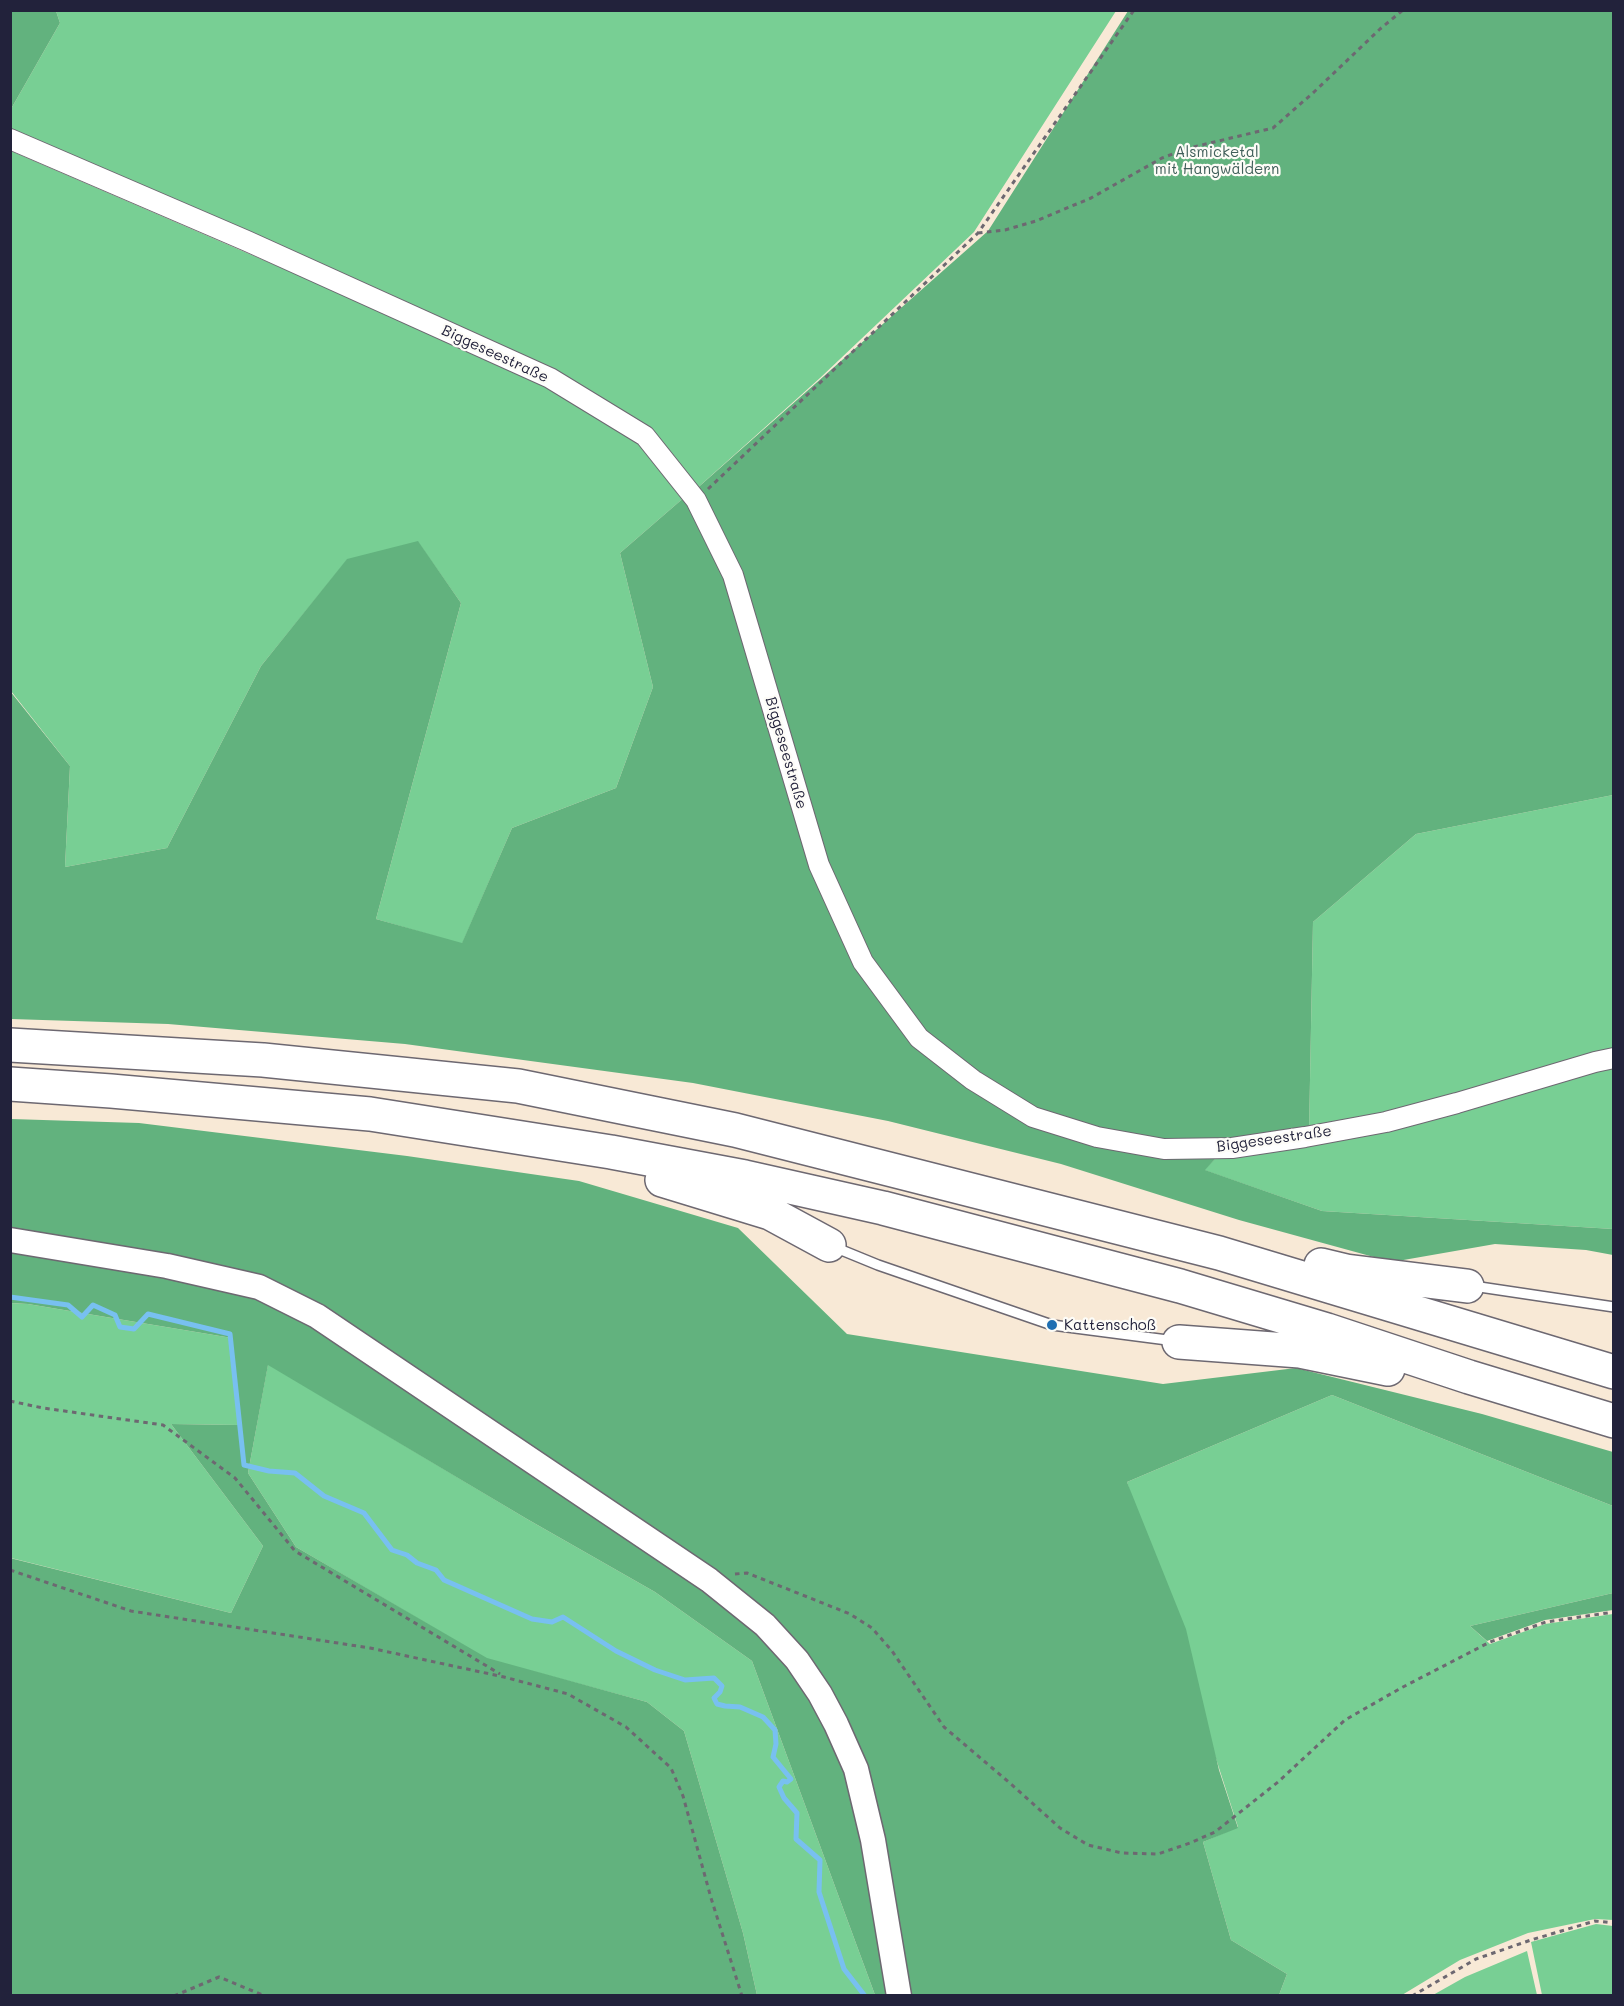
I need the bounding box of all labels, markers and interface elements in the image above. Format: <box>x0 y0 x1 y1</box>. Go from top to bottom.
park label: Alsmicketal mit Hangwäldern <box>1155 143 1279 178</box>
street label: Biggeseestraße <box>439 321 551 387</box>
street label: Biggeseestraße <box>761 695 811 811</box>
street label: Biggeseestraße <box>1215 1122 1333 1156</box>
place label: Kattenschoß <box>1064 1316 1156 1334</box>
marker: Kattenschoß <box>1045 1318 1059 1332</box>

